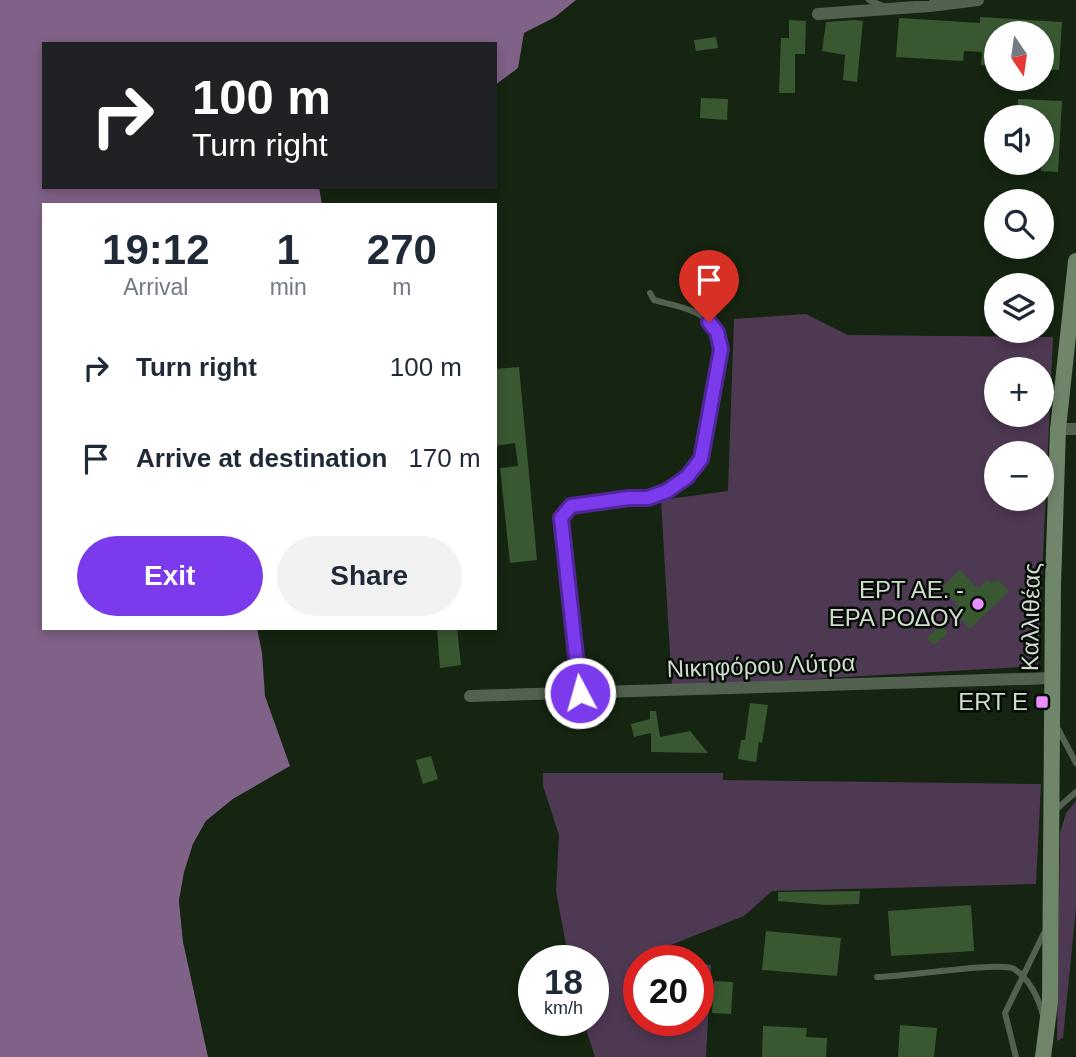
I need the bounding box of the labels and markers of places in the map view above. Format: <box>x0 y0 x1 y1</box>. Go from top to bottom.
pin <box>679 250 739 322</box>
place label: ΕΡΤ ΑΕ. - ΕΡΑ ΡΟΔΟΥ <box>829 576 964 631</box>
marker: ΕΡΤ ΑΕ. - ΕΡΑ ΡΟΔΟΥ <box>970 596 986 612</box>
place label: ERT E <box>958 688 1028 715</box>
marker: ERT E <box>1034 694 1050 710</box>

